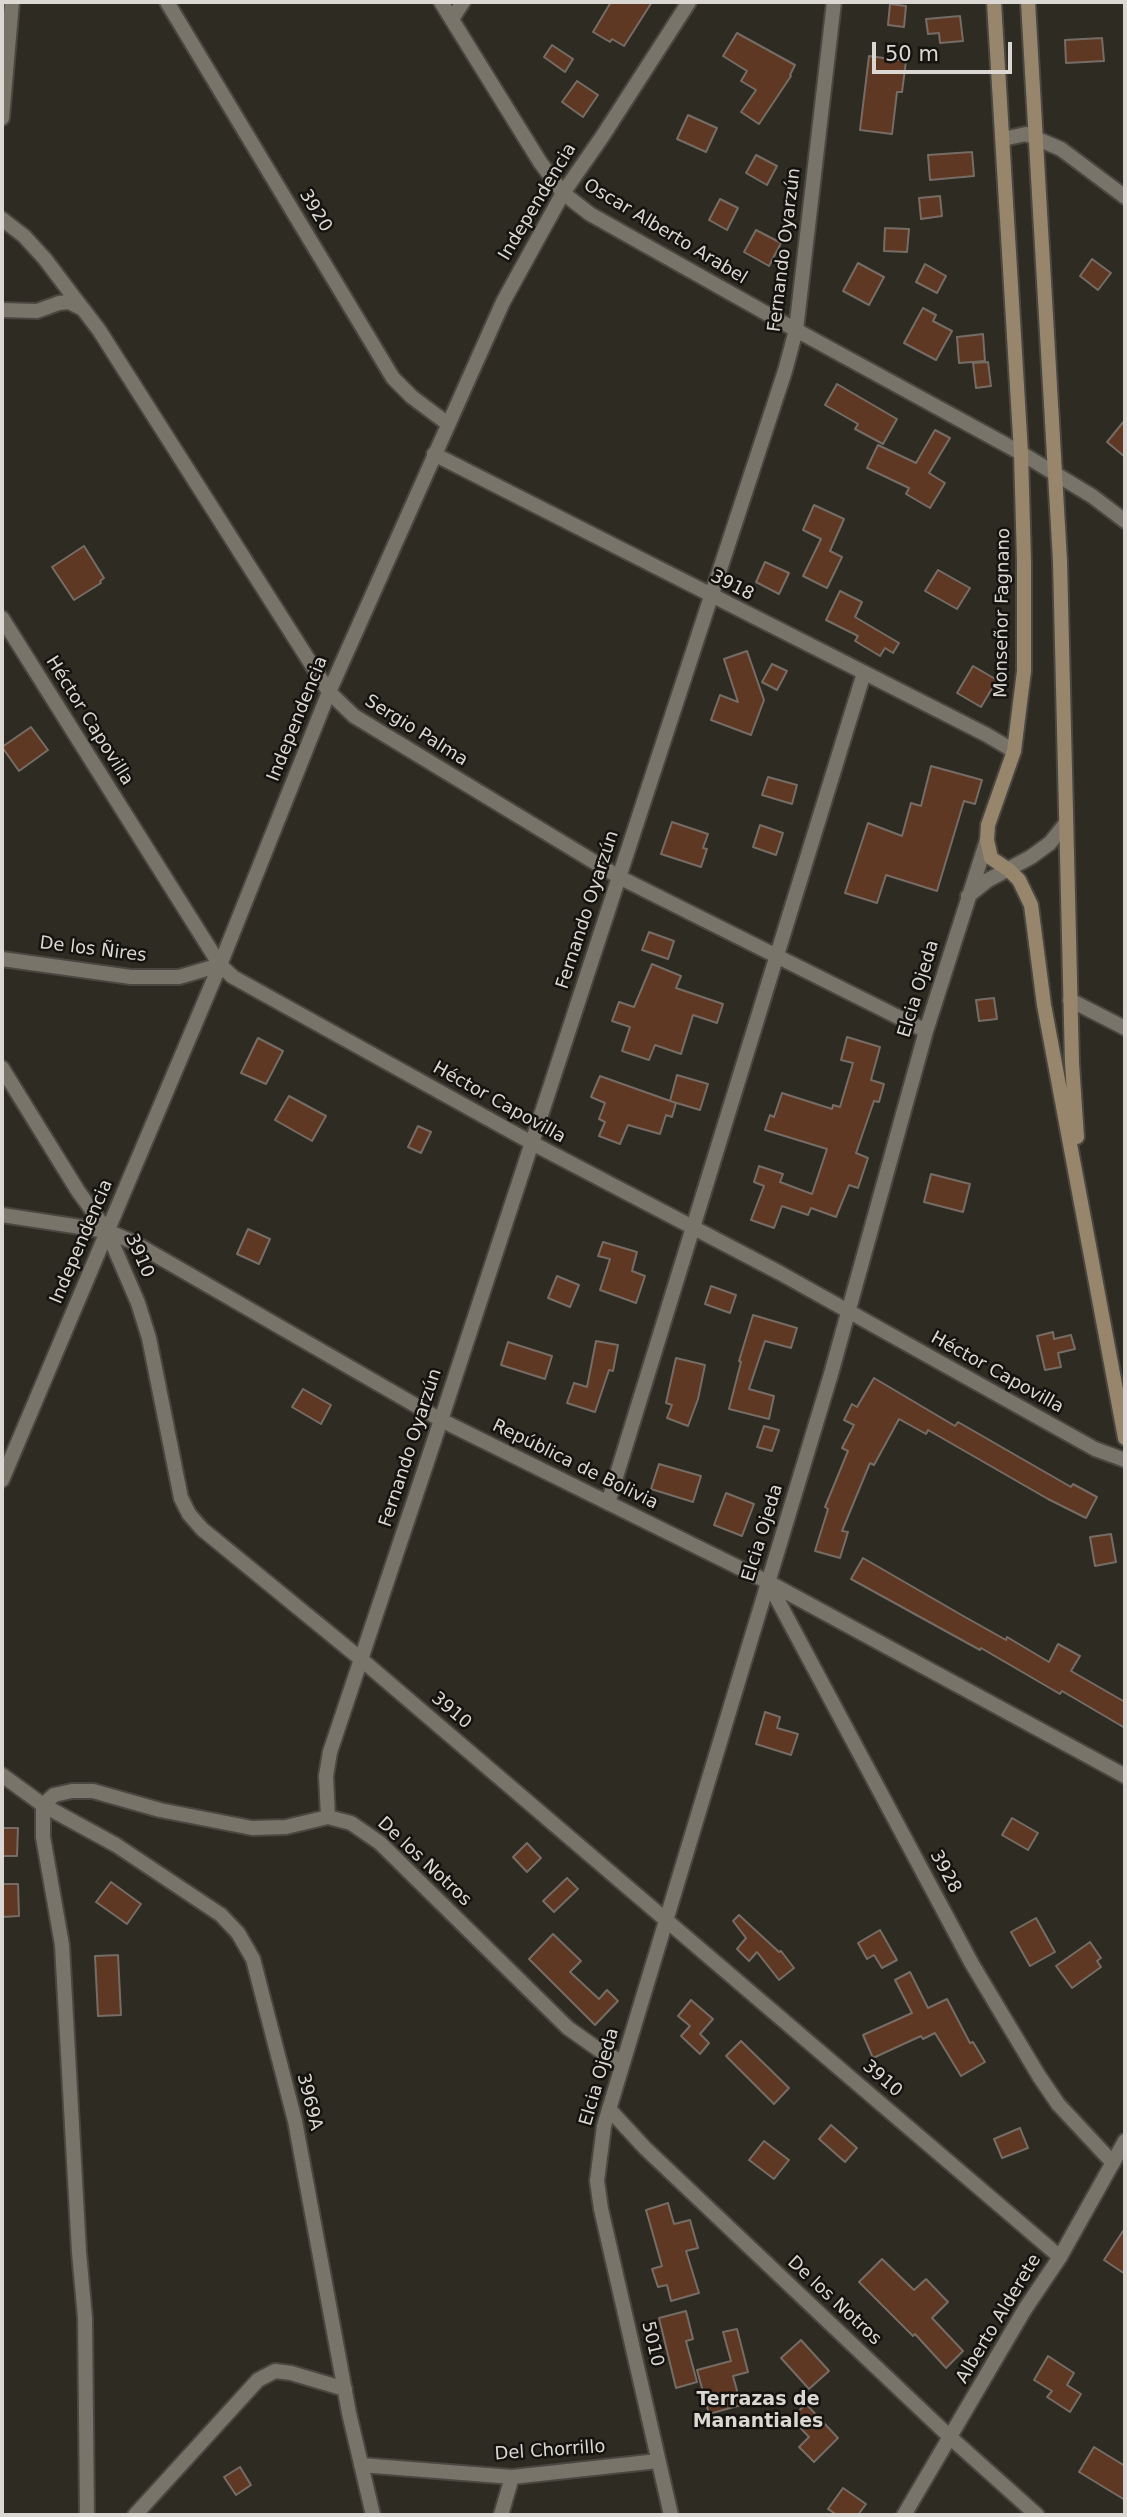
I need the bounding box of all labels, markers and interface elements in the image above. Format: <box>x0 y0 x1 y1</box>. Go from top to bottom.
scale bar <box>875 28 1015 72</box>
text: 50 m <box>885 42 939 66</box>
street label: Independencia <box>495 139 581 265</box>
street label: Fernando Oyarzún <box>764 167 806 333</box>
street label: Oscar Alberto Arabel <box>579 175 751 289</box>
street label: 3920 <box>294 186 336 236</box>
street label: Monseñor Fagnano <box>991 528 1015 698</box>
street label: 3918 <box>707 566 757 606</box>
street label: Héctor Capovilla <box>41 652 137 790</box>
street label: Independencia <box>263 653 333 785</box>
street label: Sergio Palma <box>361 691 471 771</box>
street label: Fernando Oyarzún <box>552 828 624 992</box>
street label: De los Ñires <box>38 933 148 967</box>
street label: Elcia Ojeda <box>894 938 944 1040</box>
street label: Héctor Capovilla <box>429 1058 569 1148</box>
street label: Independencia <box>46 1177 118 1307</box>
street label: 3910 <box>120 1231 158 1281</box>
street label: Héctor Capovilla <box>927 1328 1067 1418</box>
street label: Fernando Oyarzún <box>375 1366 447 1530</box>
street label: República de Bolivia <box>488 1415 662 1515</box>
street label: Elcia Ojeda <box>738 1482 788 1584</box>
street label: 3910 <box>427 1688 475 1734</box>
street label: De los Notros <box>372 1813 476 1911</box>
street label: 3928 <box>925 1847 965 1897</box>
street label: Elcia Ojeda <box>576 2026 624 2128</box>
street label: 3910 <box>858 2056 906 2102</box>
street label: 3969A <box>291 2071 327 2133</box>
street label: Alberto Alderete <box>952 2250 1046 2388</box>
street label: De los Notros <box>782 2252 886 2350</box>
street label: 5010 <box>636 2319 668 2369</box>
district label: Terrazas de Manantiales <box>693 2389 823 2433</box>
street label: Del Chorrillo <box>494 2436 606 2466</box>

